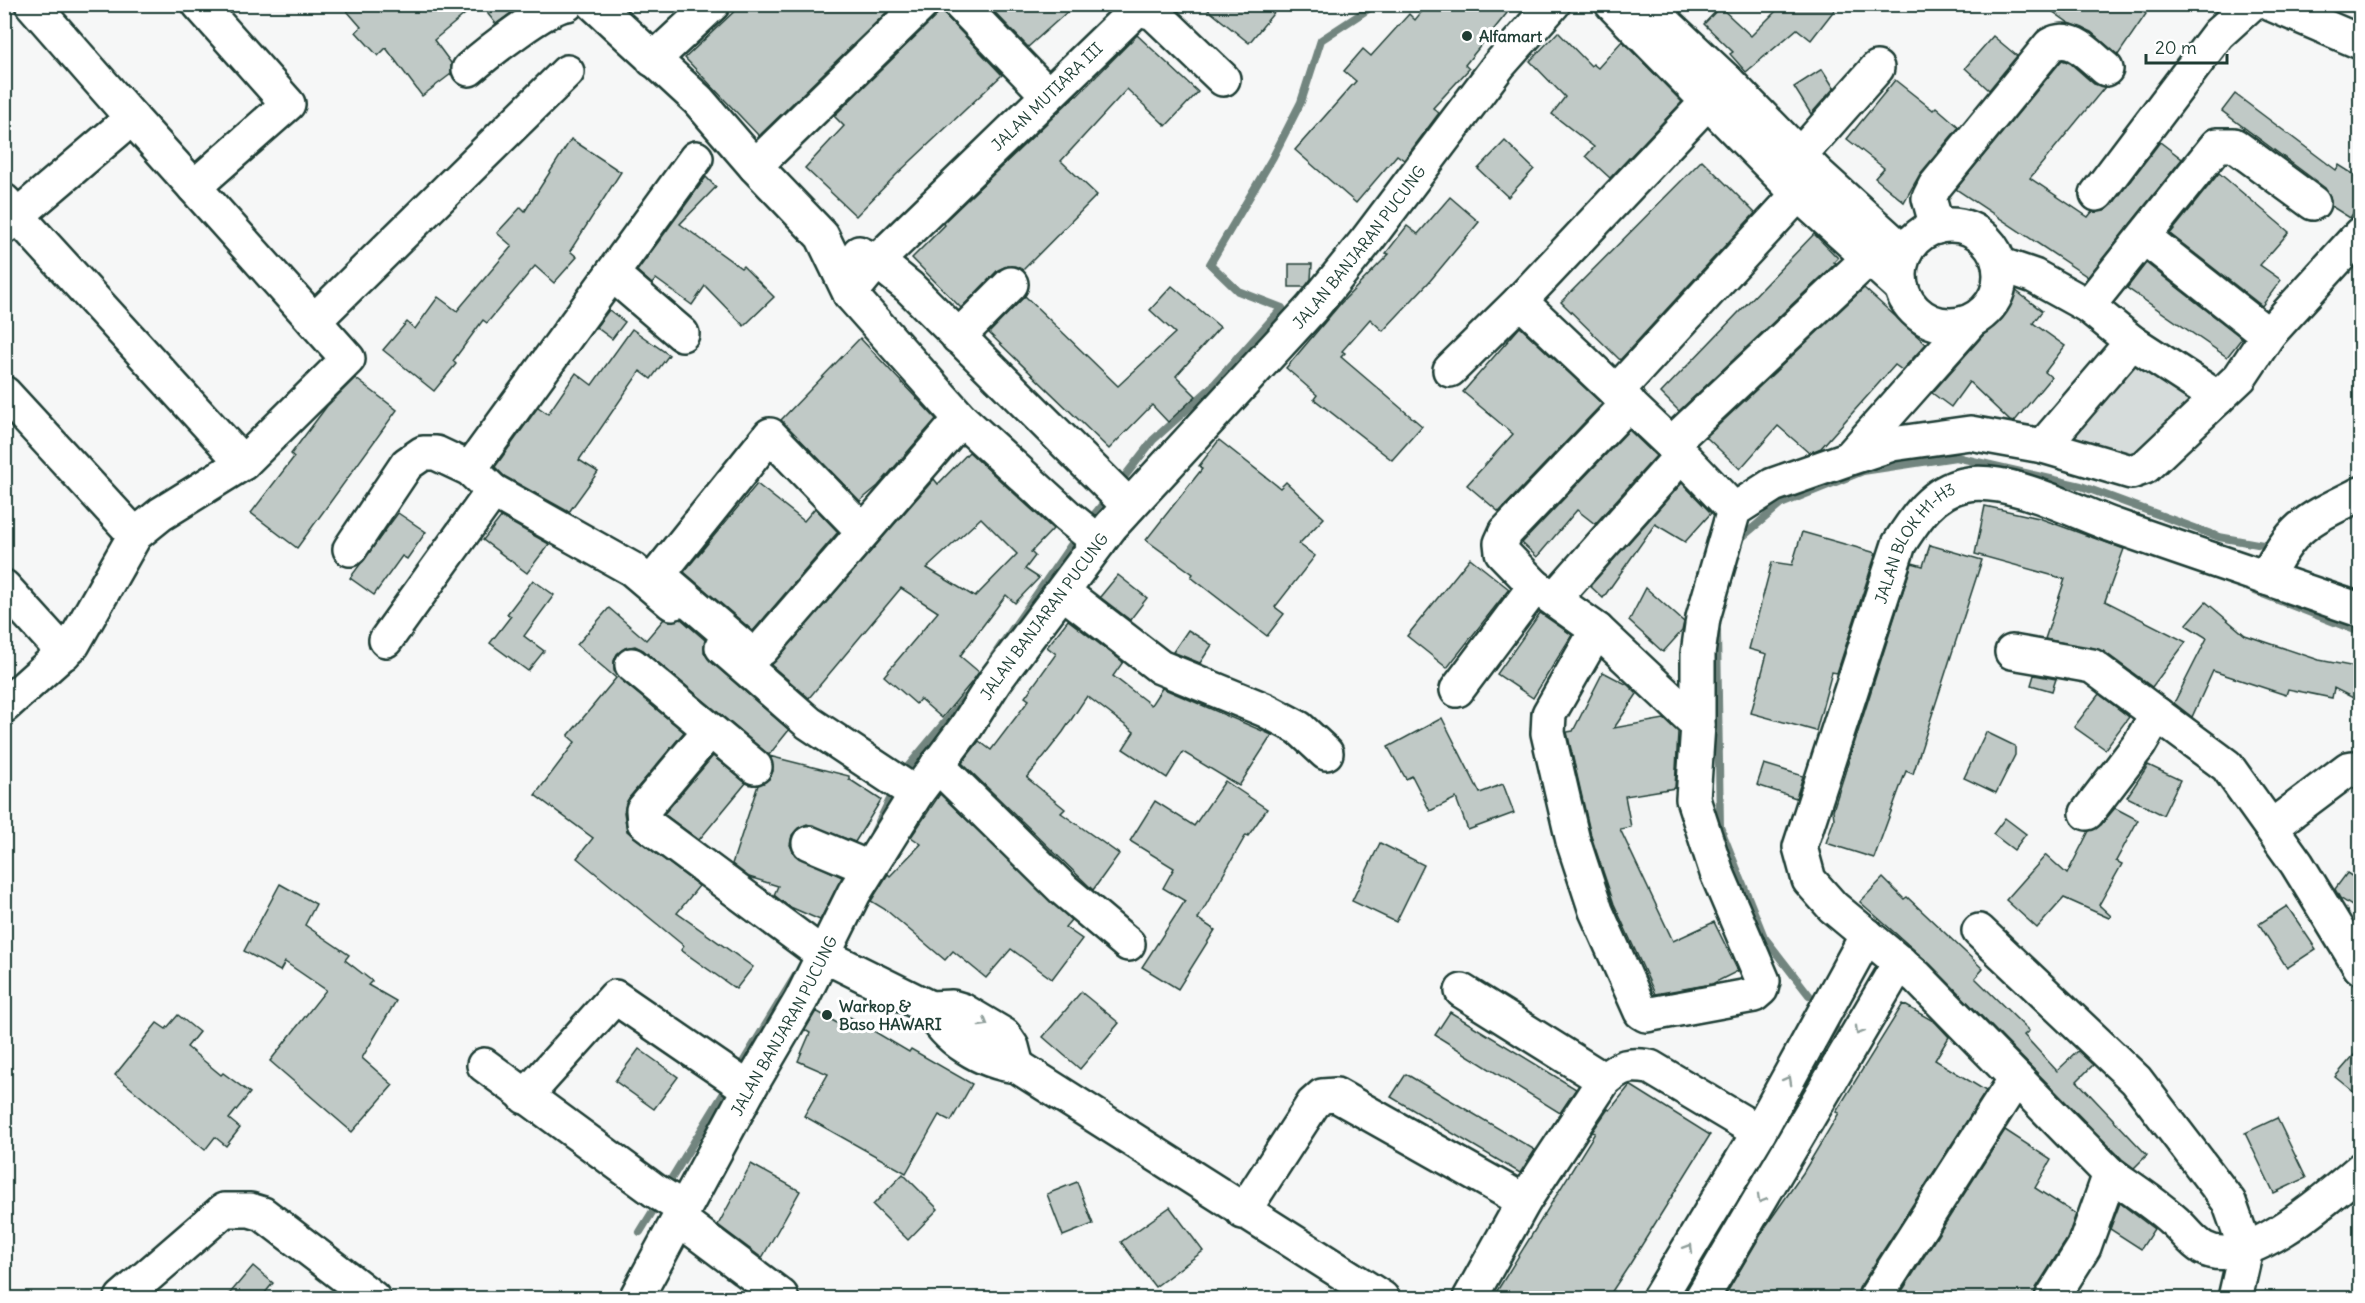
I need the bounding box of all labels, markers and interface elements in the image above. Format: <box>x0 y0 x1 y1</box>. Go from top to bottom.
place label: Alfamart <box>1479 26 1543 46</box>
scale bar <box>2146 27 2227 65</box>
marker: Alfamart <box>1460 29 1474 43</box>
text: 20 m <box>2155 36 2197 59</box>
street label: JALAN MUTIARA III <box>987 38 1107 155</box>
street label: JALAN BANJARAN PUCUNG <box>1288 161 1430 333</box>
street label: JALAN BLOK H1-H3 <box>1870 478 1958 606</box>
street label: JALAN BANJARAN PUCUNG <box>976 529 1112 703</box>
street label: JALAN BANJARAN PUCUNG <box>726 932 841 1119</box>
place label: Warkop & Baso HAWARI <box>839 996 942 1034</box>
marker: Warkop & Baso HAWARI <box>820 1008 834 1022</box>
one-way arrow <box>978 1016 988 1028</box>
one-way arrow <box>1855 1025 1866 1035</box>
one-way arrow <box>1781 1076 1792 1086</box>
one-way arrow <box>1756 1193 1768 1203</box>
one-way arrow <box>1682 1244 1693 1254</box>

